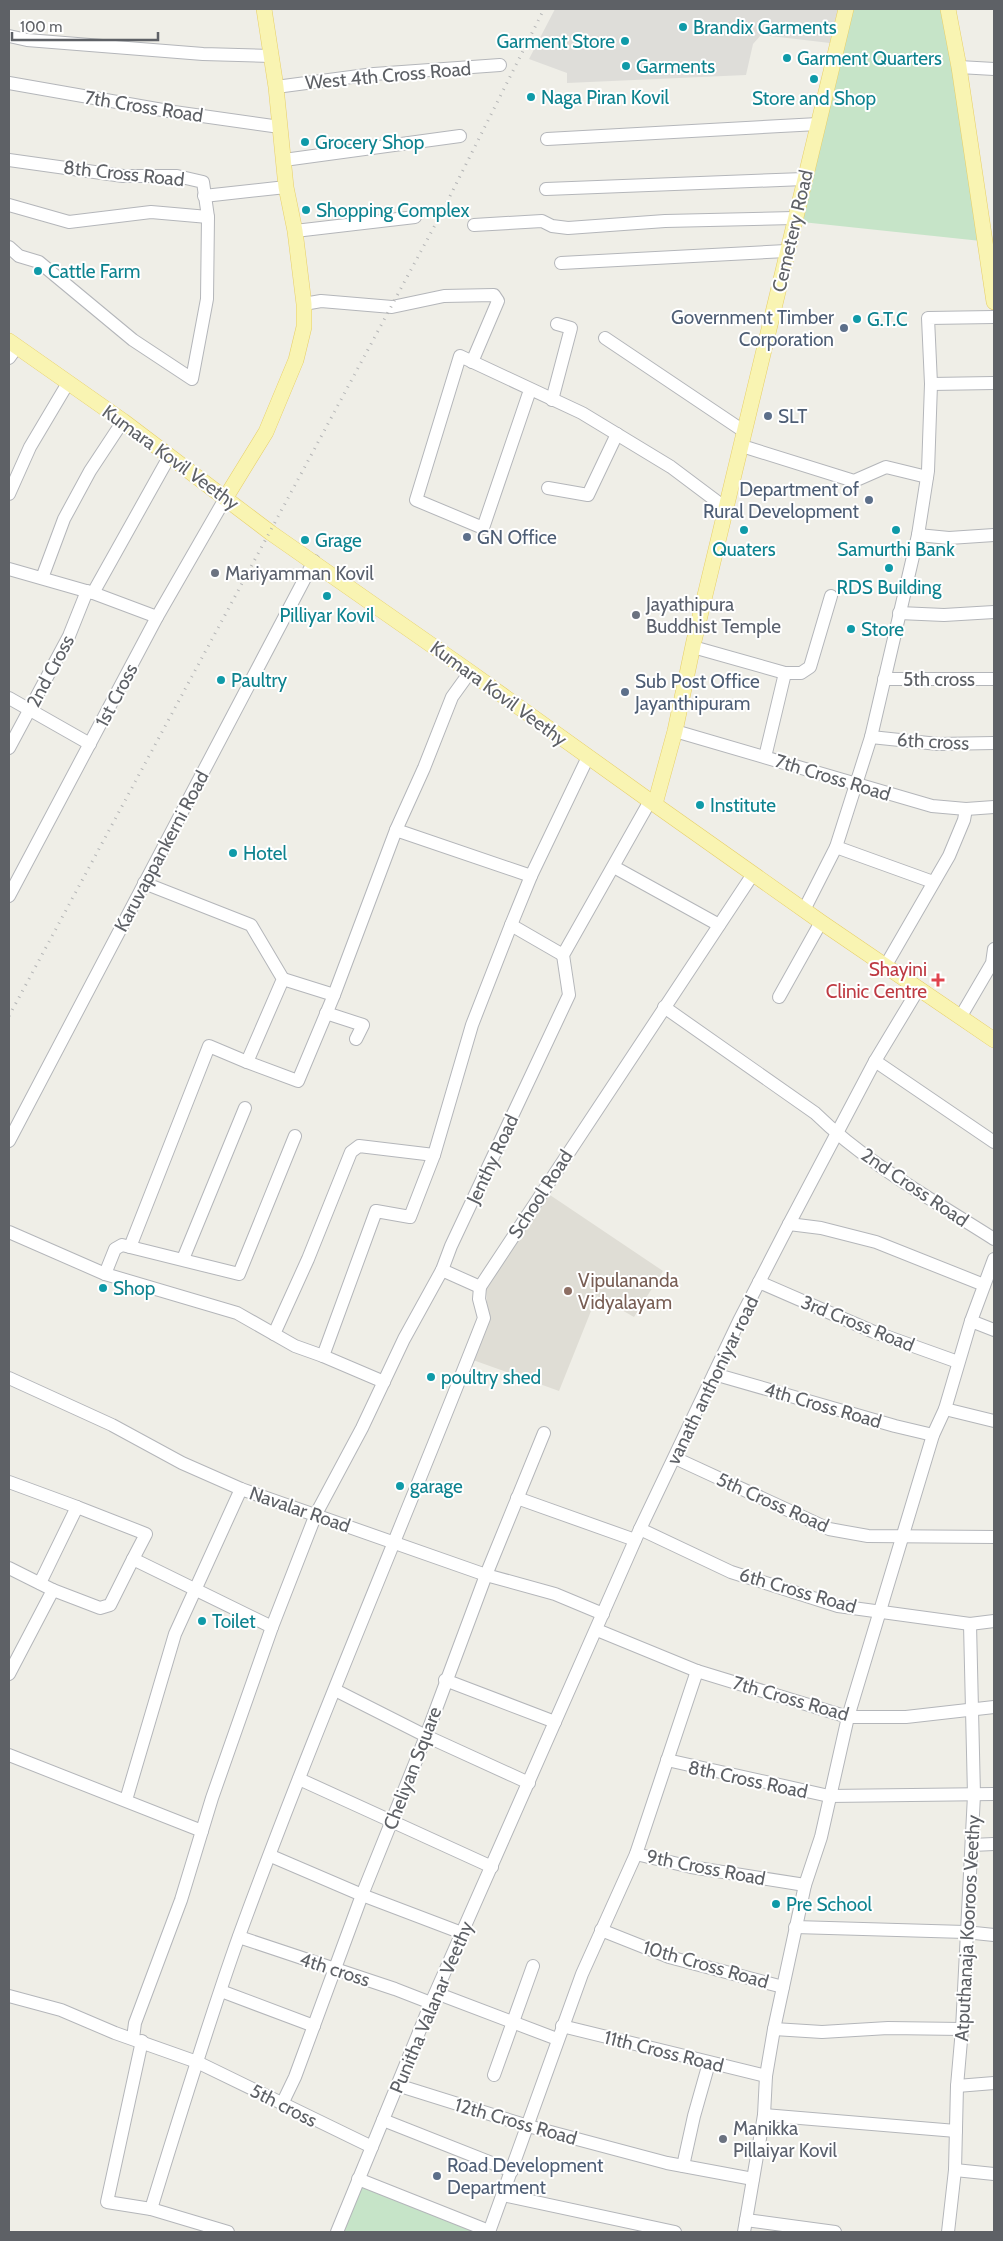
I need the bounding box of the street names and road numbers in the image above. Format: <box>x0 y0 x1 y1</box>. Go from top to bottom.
street label: West 4th Cross Road <box>304 57 472 94</box>
street label: 7th Cross Road <box>83 86 205 127</box>
street label: 8th Cross Road <box>62 156 186 191</box>
street label: Cemetery Road <box>767 168 818 294</box>
street label: Kumara Kovil Veethy <box>98 400 244 515</box>
street label: 2nd Cross <box>22 631 79 711</box>
street label: Kumara Kovil Veethy <box>426 636 572 751</box>
street label: 1st Cross <box>90 660 143 731</box>
street label: 5th cross <box>903 668 975 691</box>
street label: 6th cross <box>896 728 970 755</box>
street label: 7th Cross Road <box>772 749 893 806</box>
street label: Karuvappankerni Road <box>109 767 214 936</box>
street label: Jenthy Road <box>461 1111 523 1209</box>
street label: 2nd Cross Road <box>857 1143 973 1232</box>
street label: School Road <box>503 1146 578 1243</box>
street label: 3rd Cross Road <box>798 1290 918 1357</box>
street label: vanath anthoniyar road <box>662 1292 763 1468</box>
street label: 4th Cross Road <box>762 1378 884 1433</box>
street label: 5th Cross Road <box>713 1467 832 1537</box>
street label: Navalar Road <box>246 1481 353 1538</box>
street label: 6th Cross Road <box>737 1563 859 1618</box>
street label: 7th Cross Road <box>730 1671 851 1726</box>
street label: Cheliyan Square <box>378 1703 447 1833</box>
street label: 8th Cross Road <box>686 1756 810 1803</box>
street label: Atputhanaja Kooroos Veethy <box>950 1814 985 2042</box>
street label: 9th Cross Road <box>644 1845 767 1890</box>
street label: Punitha Valanar Veethy <box>385 1917 478 2097</box>
street label: 10th Cross Road <box>640 1936 771 1993</box>
street label: 4th cross <box>297 1947 373 1992</box>
street label: 11th Cross Road <box>602 2026 726 2077</box>
street label: 5th cross <box>247 2079 321 2132</box>
street label: 12th Cross Road <box>452 2093 580 2150</box>

